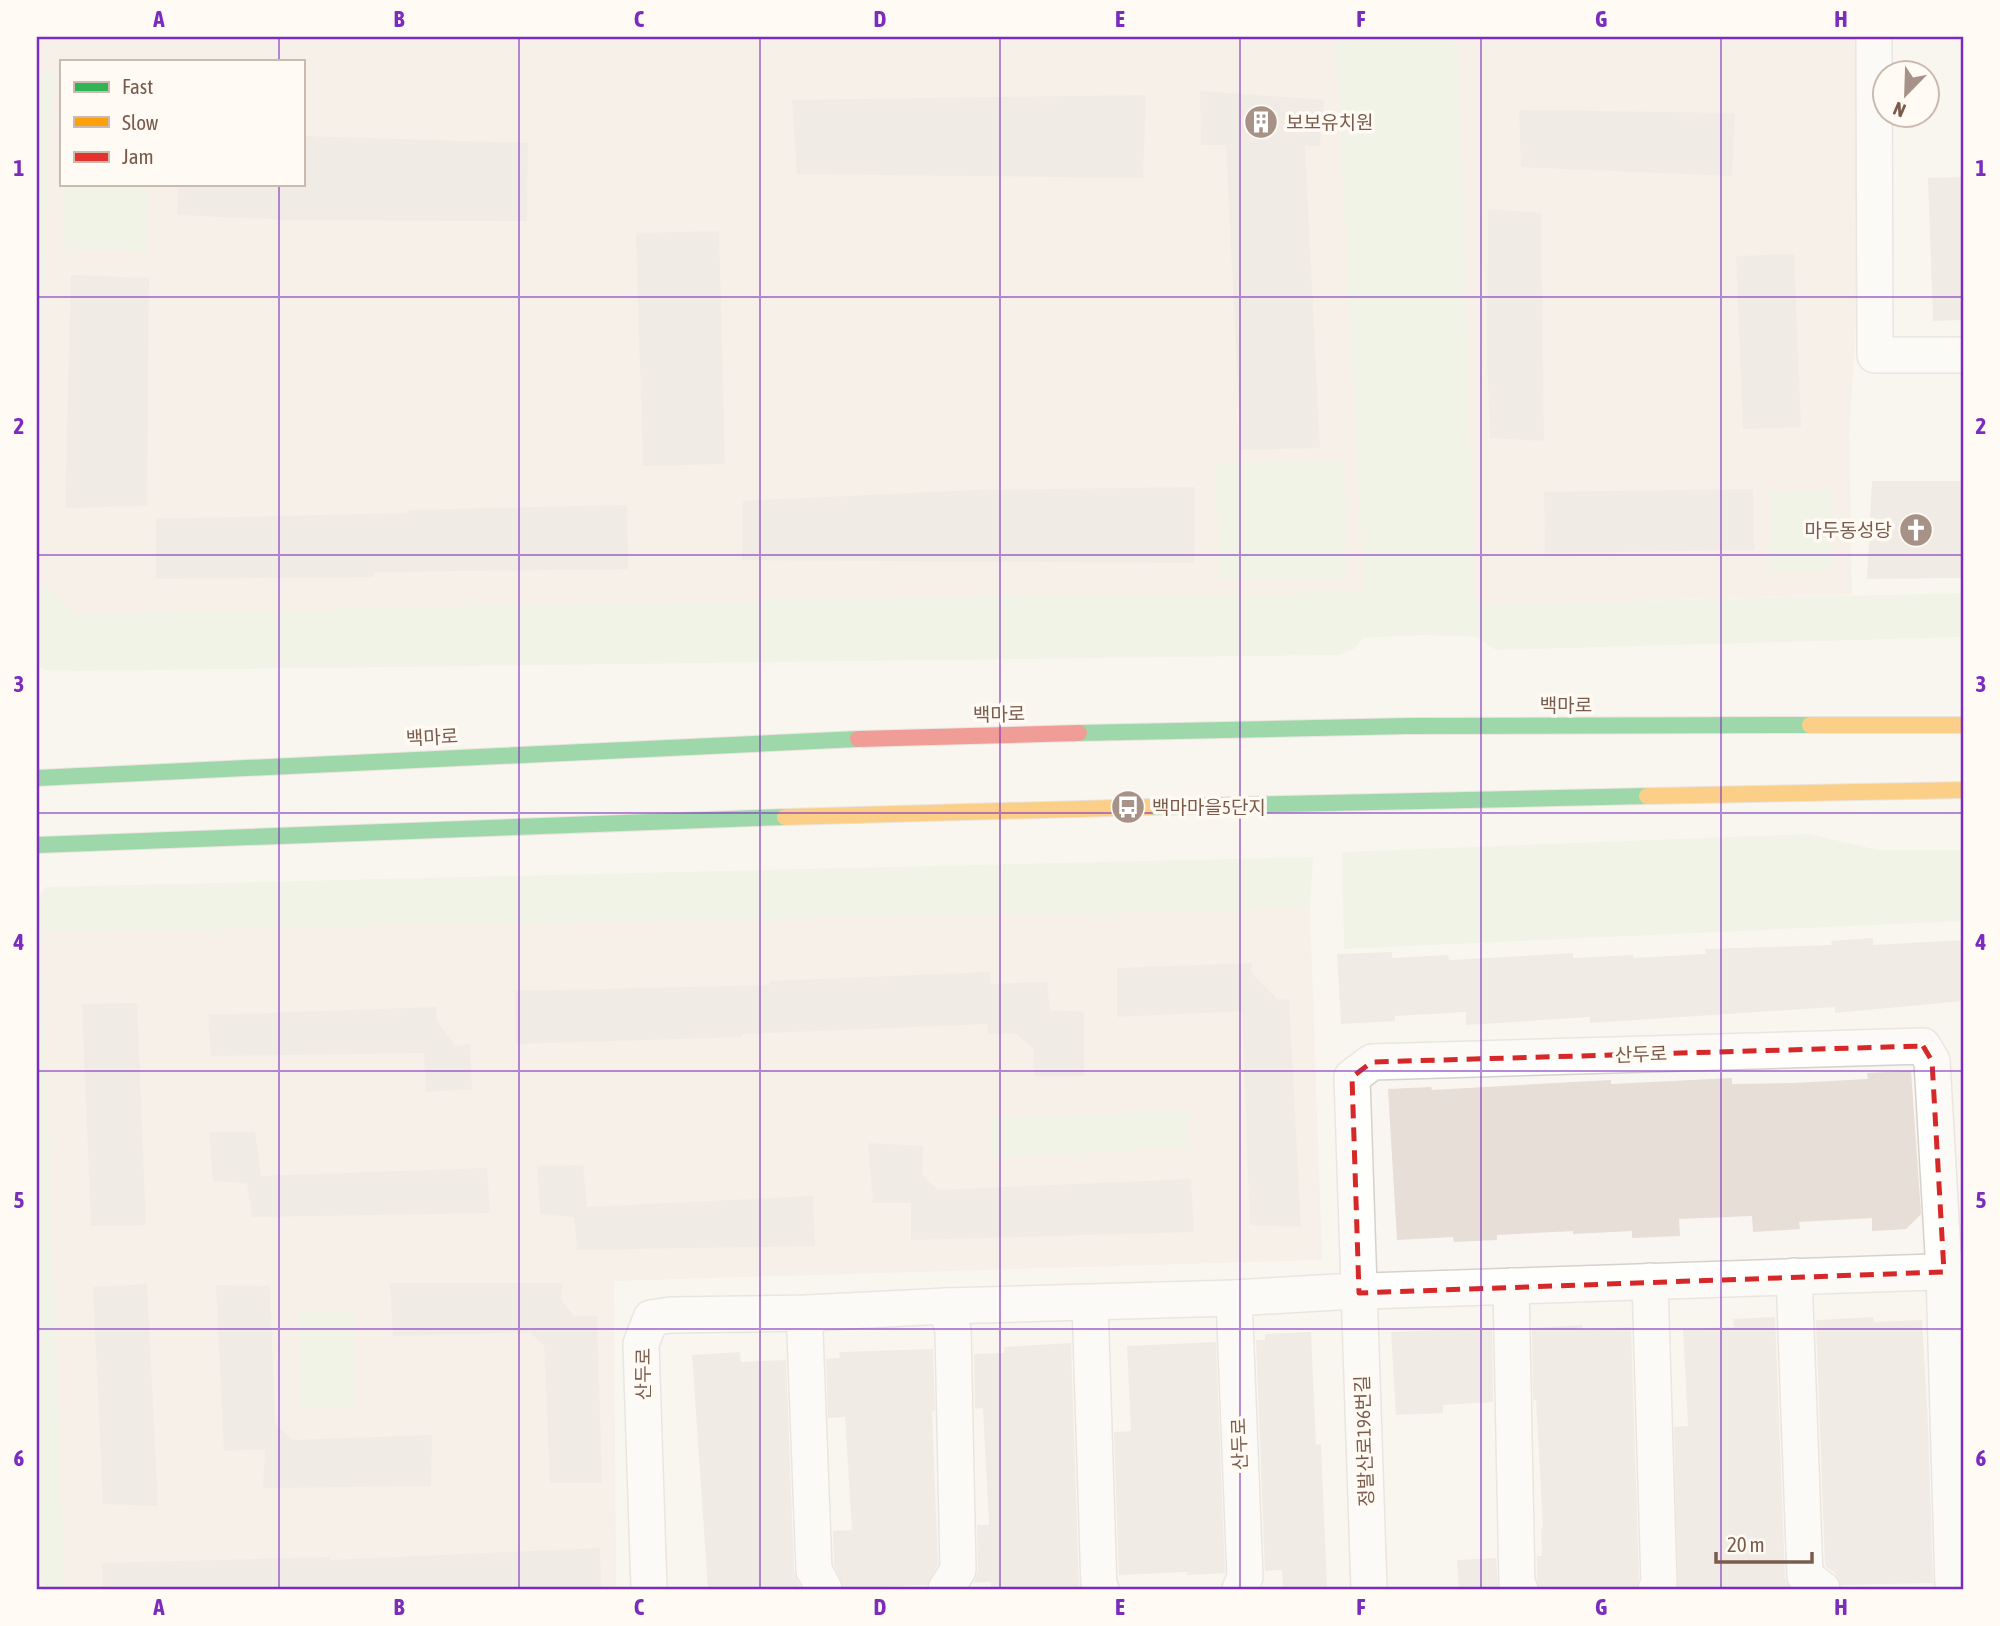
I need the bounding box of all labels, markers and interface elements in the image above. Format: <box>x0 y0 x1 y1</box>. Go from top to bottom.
text: A <box>152 6 165 32</box>
text: B <box>394 6 405 32</box>
text: C <box>634 6 645 32</box>
text: D <box>874 6 887 32</box>
text: E <box>1115 6 1125 32</box>
text: F <box>1356 6 1366 32</box>
text: G <box>1595 6 1607 32</box>
text: H <box>1834 6 1848 32</box>
legend <box>60 60 304 186</box>
north arrow <box>1870 60 1940 130</box>
text: Fast <box>122 74 153 98</box>
text: N <box>1890 97 1909 122</box>
building icon: 보보유치원 <box>1242 103 1280 141</box>
text: Slow <box>122 110 159 134</box>
place label: 보보유치원 <box>1286 111 1373 133</box>
text: Jam <box>122 144 154 168</box>
text: 1 <box>14 155 25 181</box>
text: 1 <box>1976 155 1987 181</box>
text: 2 <box>14 413 24 439</box>
text: 2 <box>1976 413 1986 439</box>
church icon: 마두동성당 <box>1897 511 1935 549</box>
place label: 마두동성당 <box>1805 519 1892 541</box>
text: 3 <box>14 671 24 697</box>
text: 3 <box>1976 671 1986 697</box>
street label: 백마로 <box>1540 694 1592 716</box>
street label: 백마로 <box>973 703 1025 725</box>
street label: 백마로 <box>405 725 459 749</box>
bus stop icon: 백마마을5단지 <box>1109 788 1147 826</box>
place label: 백마마을5단지 <box>1152 796 1266 818</box>
text: 4 <box>13 929 25 955</box>
text: 4 <box>1975 929 1987 955</box>
street label: 산두로 <box>1614 1042 1668 1066</box>
text: 5 <box>14 1187 25 1213</box>
text: 5 <box>1976 1187 1987 1213</box>
street label: 산두로 <box>632 1348 654 1400</box>
street label: 정발산로196번길 <box>1351 1375 1377 1507</box>
street label: 산두로 <box>1227 1417 1251 1471</box>
text: 6 <box>14 1445 25 1471</box>
text: 6 <box>1976 1445 1987 1471</box>
scale bar <box>1716 1521 1813 1565</box>
text: 20 m <box>1727 1532 1765 1556</box>
text: A <box>152 1594 165 1620</box>
text: B <box>394 1594 405 1620</box>
text: C <box>634 1594 645 1620</box>
text: D <box>874 1594 887 1620</box>
text: E <box>1115 1594 1125 1620</box>
text: F <box>1356 1594 1366 1620</box>
text: G <box>1595 1594 1607 1620</box>
text: H <box>1834 1594 1848 1620</box>

